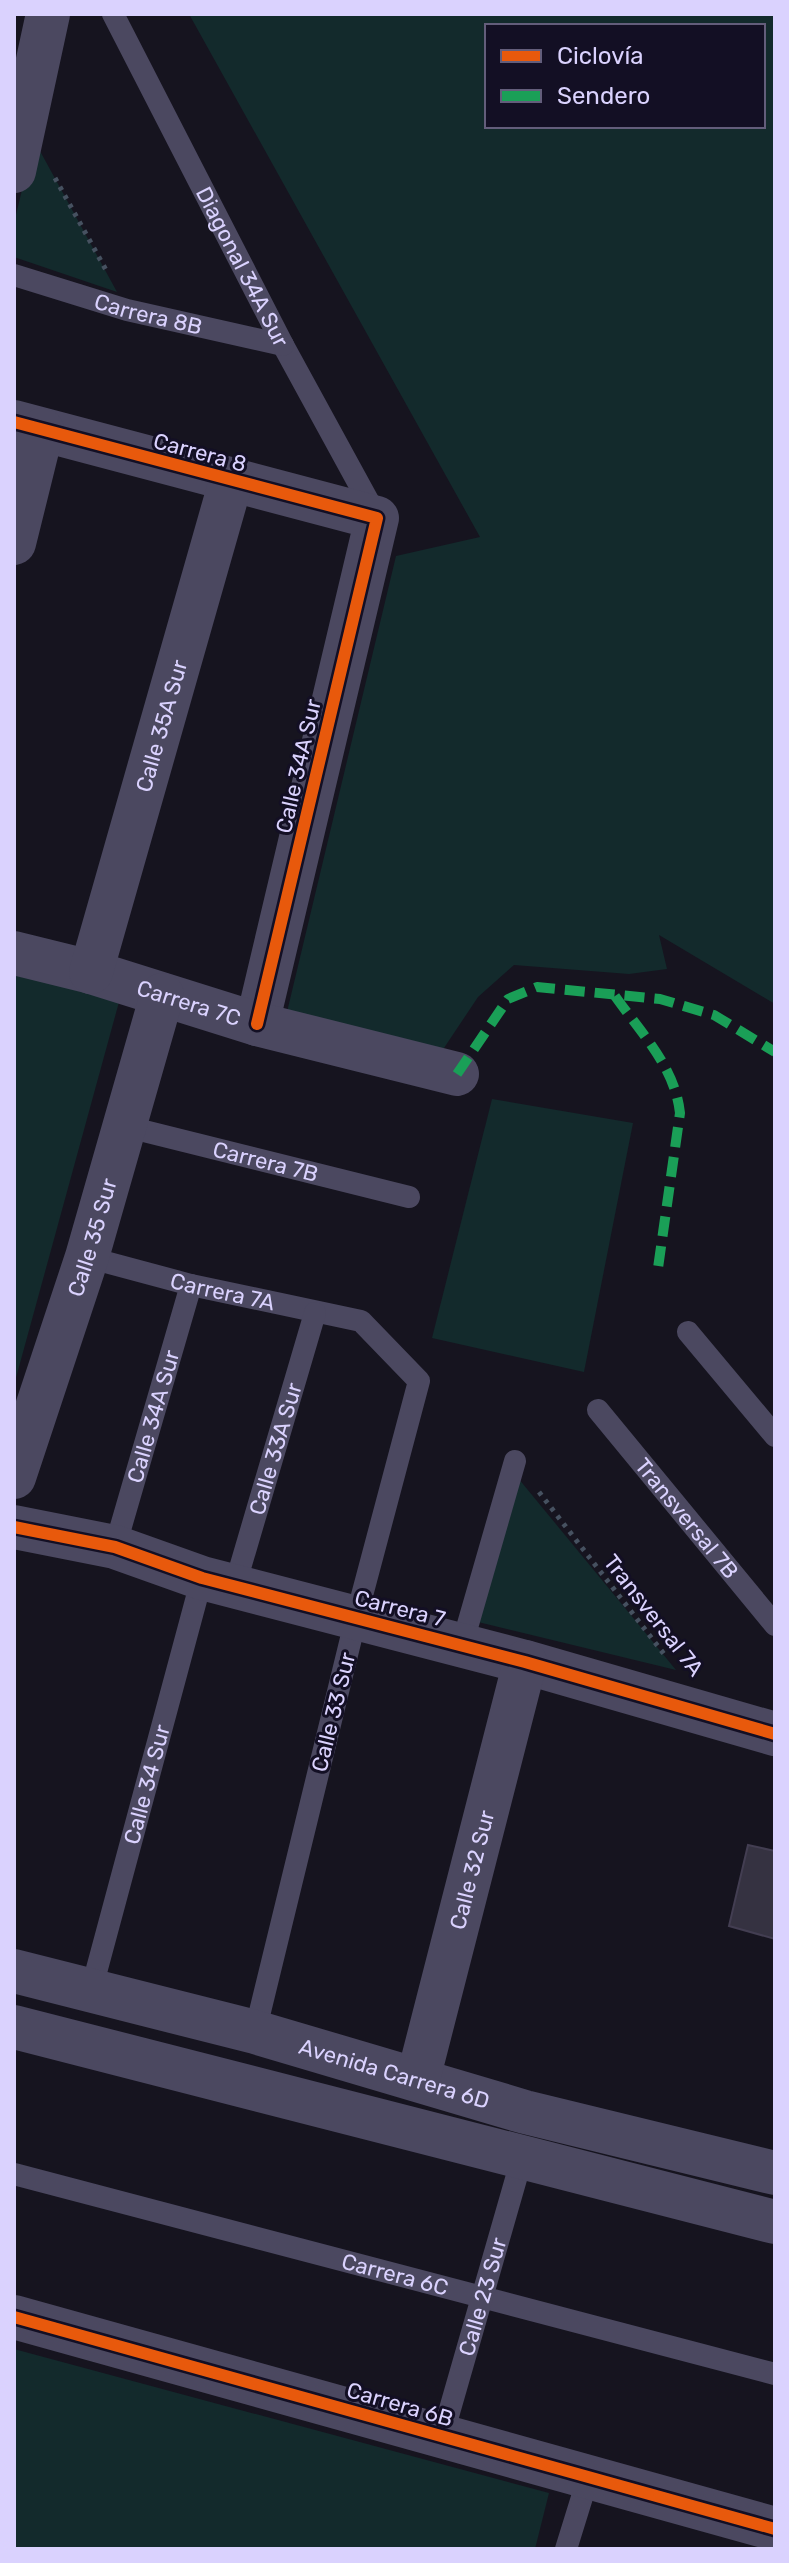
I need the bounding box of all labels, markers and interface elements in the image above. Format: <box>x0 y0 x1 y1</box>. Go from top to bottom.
legend <box>485 24 765 128</box>
text: Ciclovía <box>557 42 644 70</box>
text: Sendero <box>557 82 650 110</box>
street label: Diagonal 34A Sur <box>190 182 295 352</box>
street label: Carrera 8B <box>91 288 205 340</box>
street label: Carrera 8 <box>150 427 249 478</box>
street label: Calle 35A Sur <box>130 656 194 795</box>
street label: Calle 34A Sur <box>270 696 327 836</box>
street label: Carrera 7C <box>134 974 244 1032</box>
street label: Carrera 7B <box>210 1136 321 1188</box>
street label: Calle 35 Sur <box>62 1175 123 1300</box>
street label: Carrera 7A <box>167 1267 278 1316</box>
street label: Calle 34A Sur <box>121 1346 186 1486</box>
street label: Calle 33A Sur <box>243 1379 308 1518</box>
street label: Transversal 7B <box>629 1453 744 1584</box>
street label: Transversal 7A <box>598 1549 710 1682</box>
street label: Carrera 7 <box>352 1584 448 1633</box>
street label: Calle 33 Sur <box>306 1649 362 1775</box>
street label: Calle 34 Sur <box>118 1721 176 1847</box>
street label: Calle 32 Sur <box>444 1807 501 1932</box>
street label: Avenida Carrera 6D <box>296 2033 493 2115</box>
street label: Calle 23 Sur <box>453 2234 513 2359</box>
street label: Carrera 6C <box>339 2248 451 2302</box>
street label: Carrera 6B <box>344 2376 456 2433</box>

